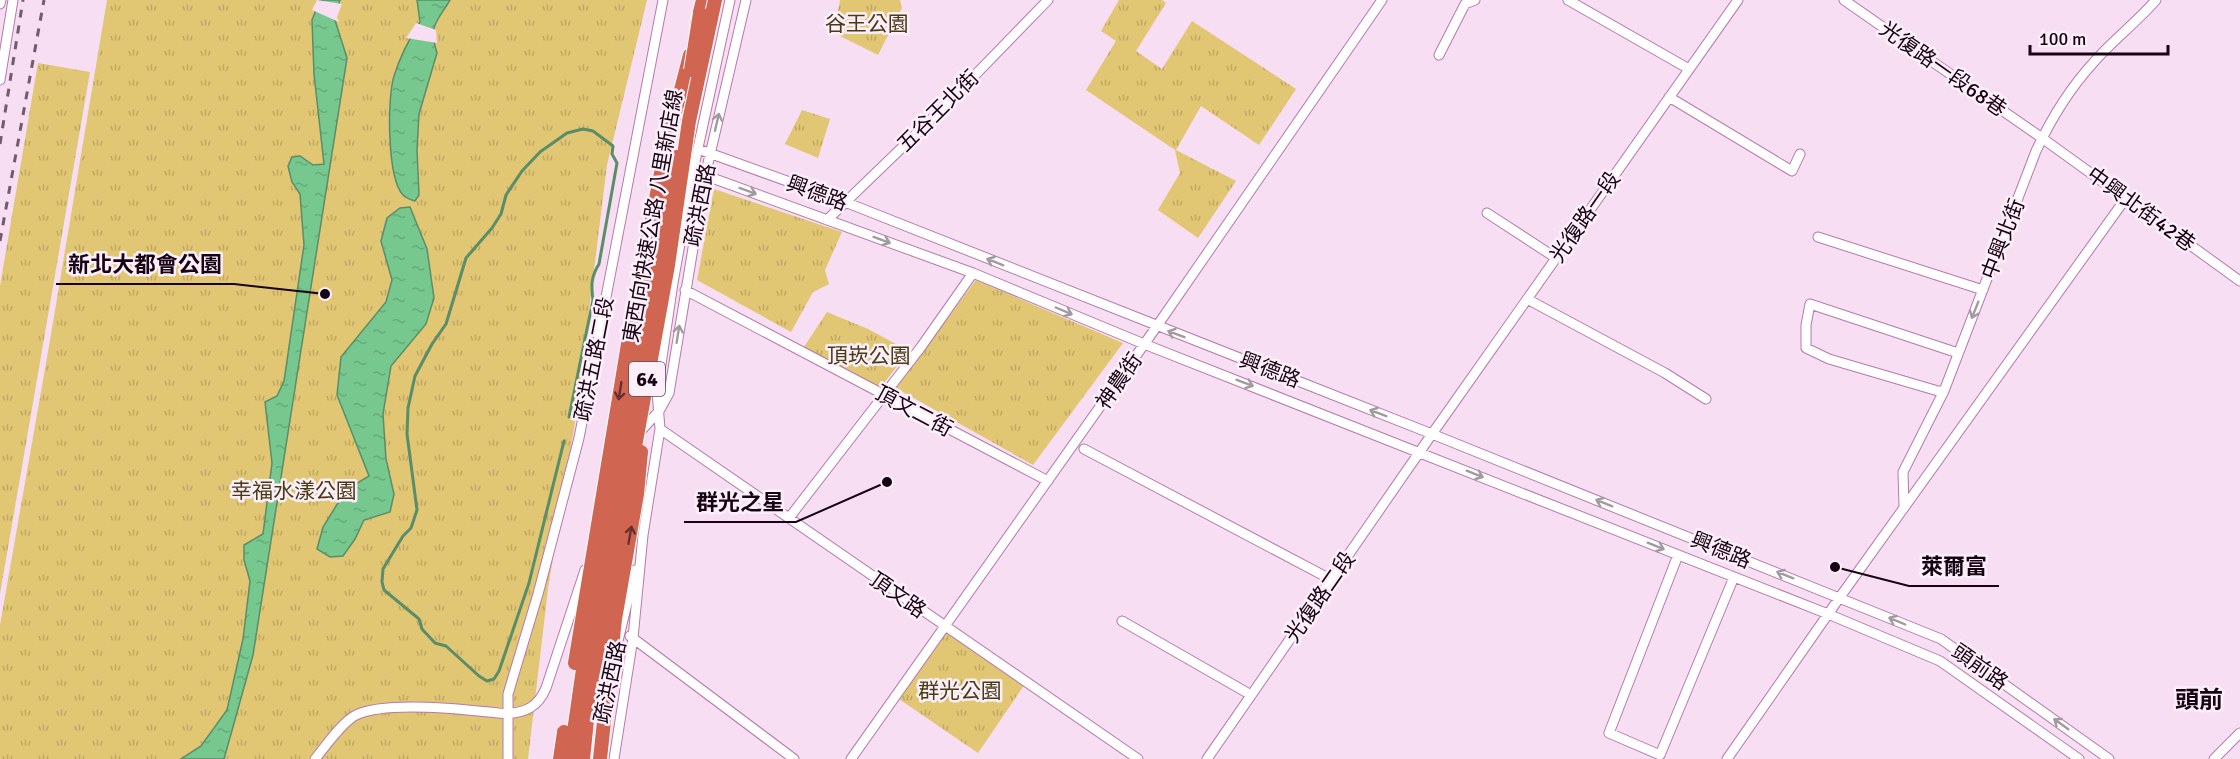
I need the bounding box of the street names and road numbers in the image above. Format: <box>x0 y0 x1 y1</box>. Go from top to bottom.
street label: 光復路一段68巷 <box>1875 16 2011 122</box>
street label: 五谷王北街 <box>892 65 984 157</box>
street label: 東西向快速公路 八里新店線 <box>618 87 688 345</box>
street label: 疏洪西路 <box>679 161 721 249</box>
street label: 中興北街42巷 <box>2082 161 2200 257</box>
street label: 光復路一段 <box>1544 167 1626 267</box>
street label: 興德路 <box>783 170 851 216</box>
street label: 中興北街 <box>1976 195 2030 283</box>
street label: 疏洪五路二段 <box>569 295 619 423</box>
street label: 興德路 <box>1236 347 1304 393</box>
street label: 神農街 <box>1090 348 1148 414</box>
road number: 64 <box>629 362 665 396</box>
street label: 頂文二街 <box>871 380 957 442</box>
street label: 興德路 <box>1687 526 1755 574</box>
street label: 光復路二段 <box>1279 547 1361 647</box>
street label: 頂文路 <box>865 566 931 624</box>
street label: 疏洪西路 <box>589 638 631 726</box>
street label: 頭前路 <box>1947 638 2013 696</box>

